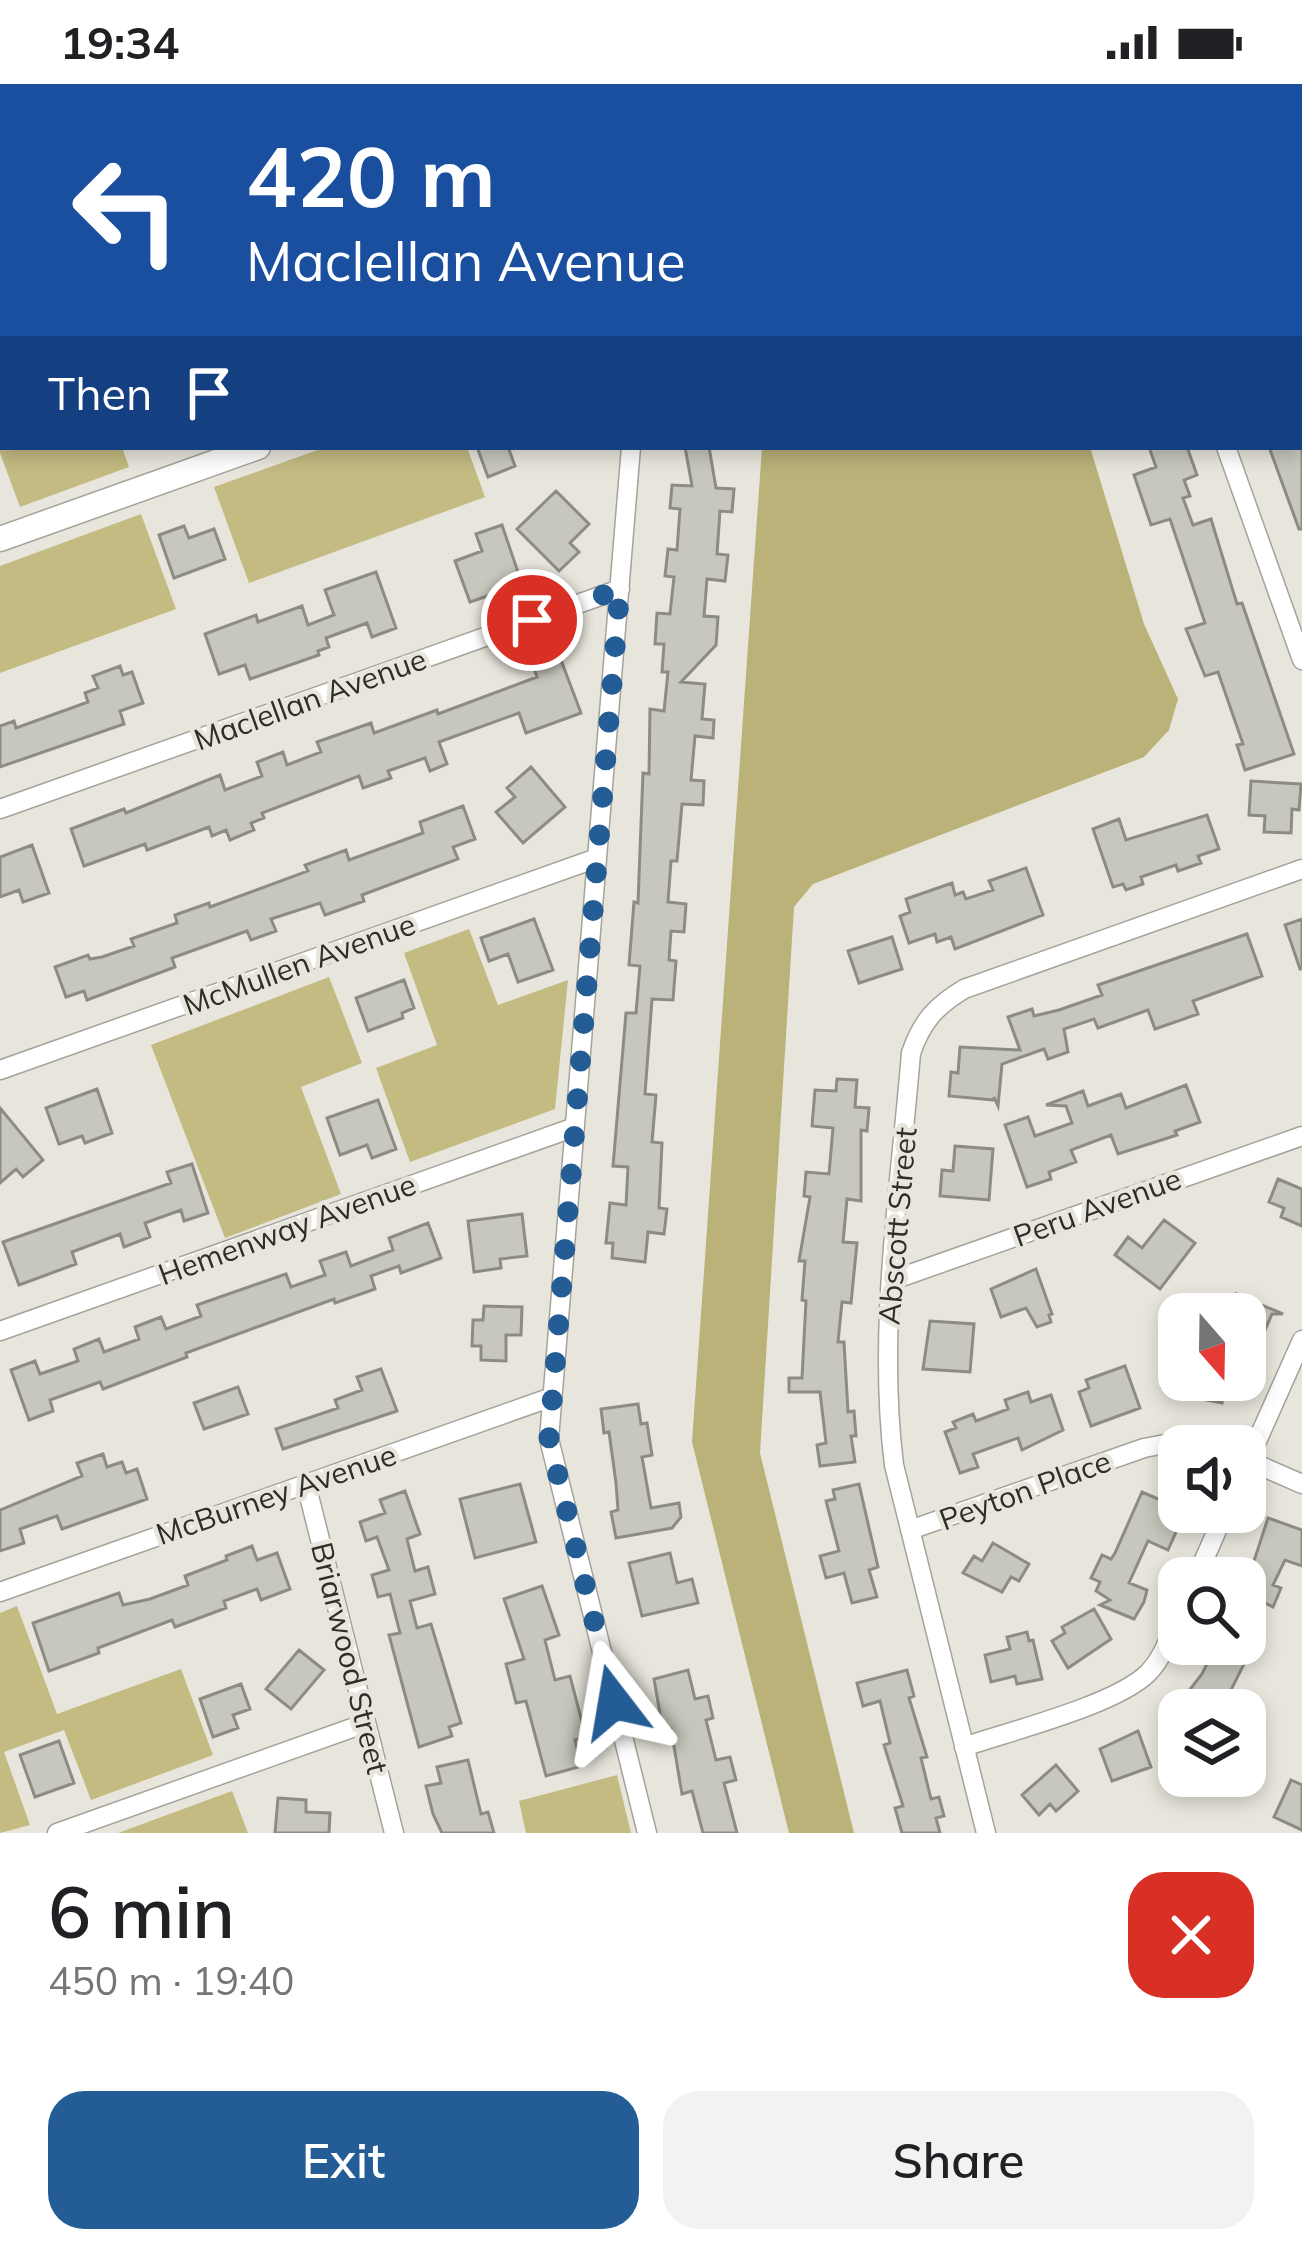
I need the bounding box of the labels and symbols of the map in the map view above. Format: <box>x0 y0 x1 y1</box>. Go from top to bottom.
pin <box>481 569 583 671</box>
street label: Maclellan Avenue <box>189 639 431 759</box>
street label: McMullen Avenue <box>178 904 420 1024</box>
street label: Abscott Street <box>869 1126 925 1326</box>
street label: Peru Avenue <box>1008 1159 1186 1255</box>
street label: Hemenway Avenue <box>153 1165 421 1293</box>
north arrow <box>1158 1293 1266 1401</box>
street label: McBurney Avenue <box>151 1435 401 1553</box>
street label: Peyton Place <box>934 1441 1116 1539</box>
street label: Briarwood Street <box>303 1538 397 1778</box>
position arrow <box>551 1639 677 1765</box>

